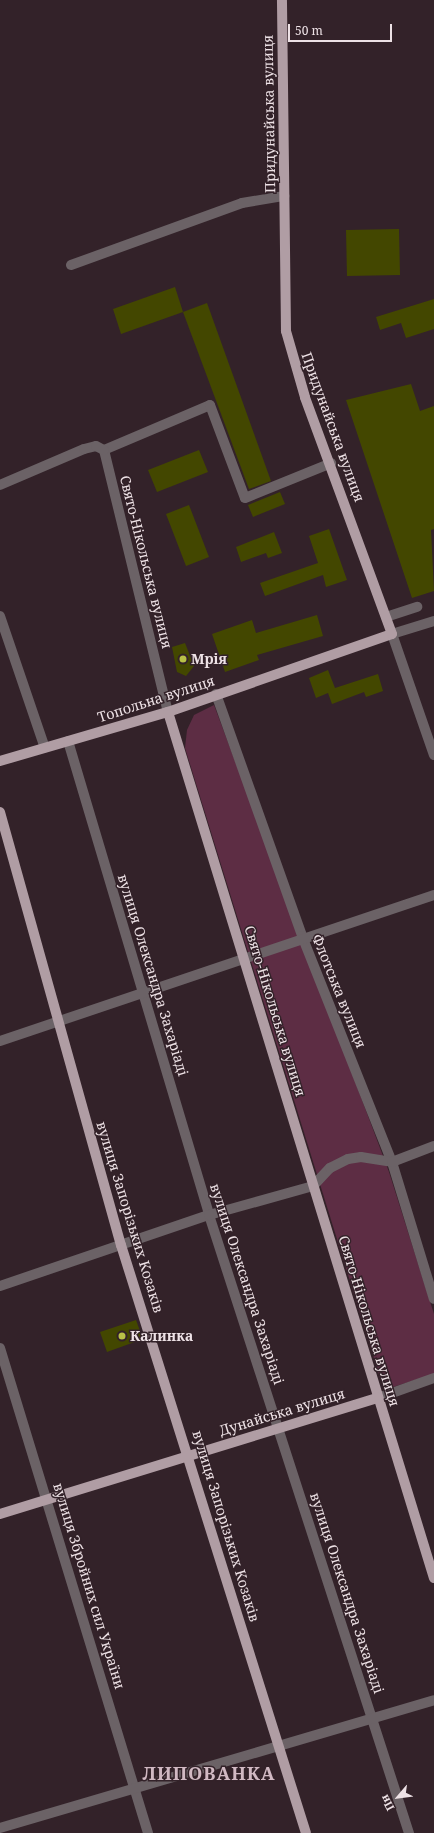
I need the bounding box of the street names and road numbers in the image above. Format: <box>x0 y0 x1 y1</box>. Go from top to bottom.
street label: Придунайська вулиця <box>259 35 279 193</box>
street label: Придунайська вулиця <box>298 350 368 504</box>
street label: Свято-Нікольська вулиця <box>116 474 176 650</box>
street label: Топольна вулиця <box>95 672 217 726</box>
street label: вулиця Олександра Захаріаді <box>114 872 192 1078</box>
street label: Свято-Нікольська вулиця <box>241 923 309 1099</box>
street label: Флотська вулиця <box>308 932 370 1050</box>
street label: вулиця Запорізьких Козаків <box>93 1119 167 1315</box>
street label: вулиця Олександра Захаріаді <box>207 1181 287 1387</box>
street label: Свято-Нікольська вулиця <box>335 1233 403 1409</box>
street label: Дунайська вулиця <box>217 1385 347 1439</box>
street label: вулиця Запорізьких Козаків <box>189 1428 263 1624</box>
street label: вулиця Збройних сил України <box>50 1481 128 1691</box>
street label: вулиця Олександра Захаріаді <box>307 1490 387 1696</box>

